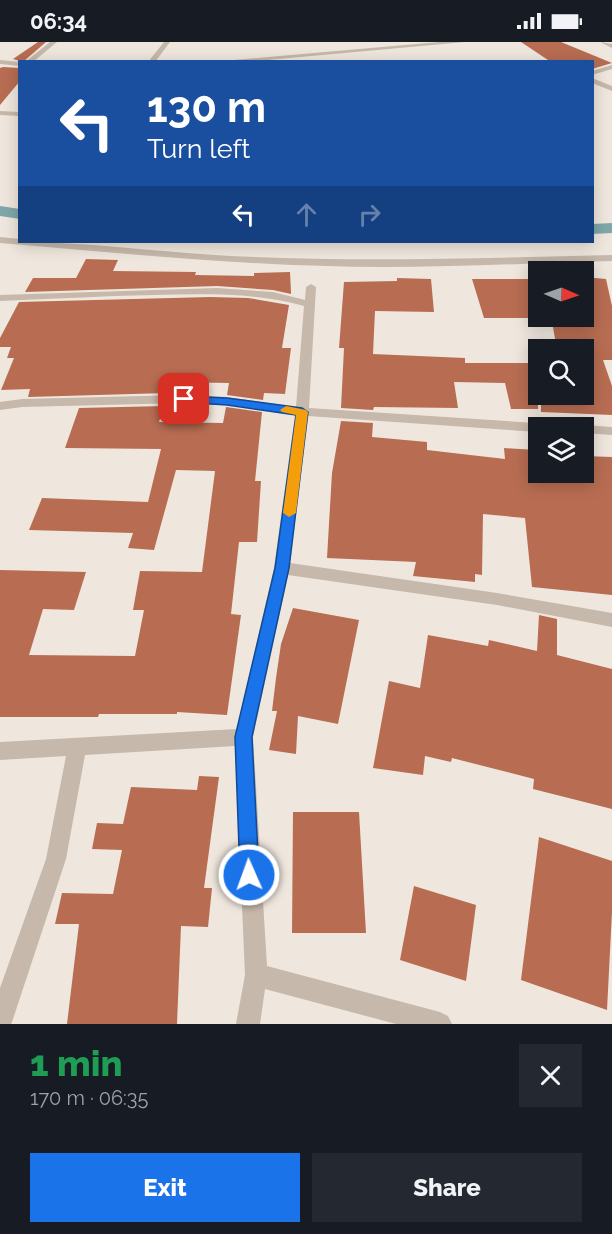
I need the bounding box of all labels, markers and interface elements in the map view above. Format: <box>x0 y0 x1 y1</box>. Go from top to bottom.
text: 06:34 <box>30 8 87 34</box>
text: 130 m <box>147 83 266 132</box>
icon: left <box>48 84 126 162</box>
text: Turn left <box>147 133 250 164</box>
icon: left <box>227 198 260 231</box>
icon: ahead <box>290 198 323 231</box>
icon: right <box>353 198 386 231</box>
north arrow <box>528 261 594 327</box>
map controls <box>528 261 594 483</box>
button: search <box>528 339 594 405</box>
pin <box>158 373 209 424</box>
icon: arrive <box>167 382 200 415</box>
button: layers <box>528 417 594 483</box>
position arrow <box>217 843 281 907</box>
text: 1 min <box>30 1042 122 1084</box>
button: close <box>519 1044 582 1107</box>
text: 170 m · 06:35 <box>30 1086 148 1110</box>
button: Exit <box>30 1153 300 1222</box>
button: Share <box>312 1153 582 1222</box>

